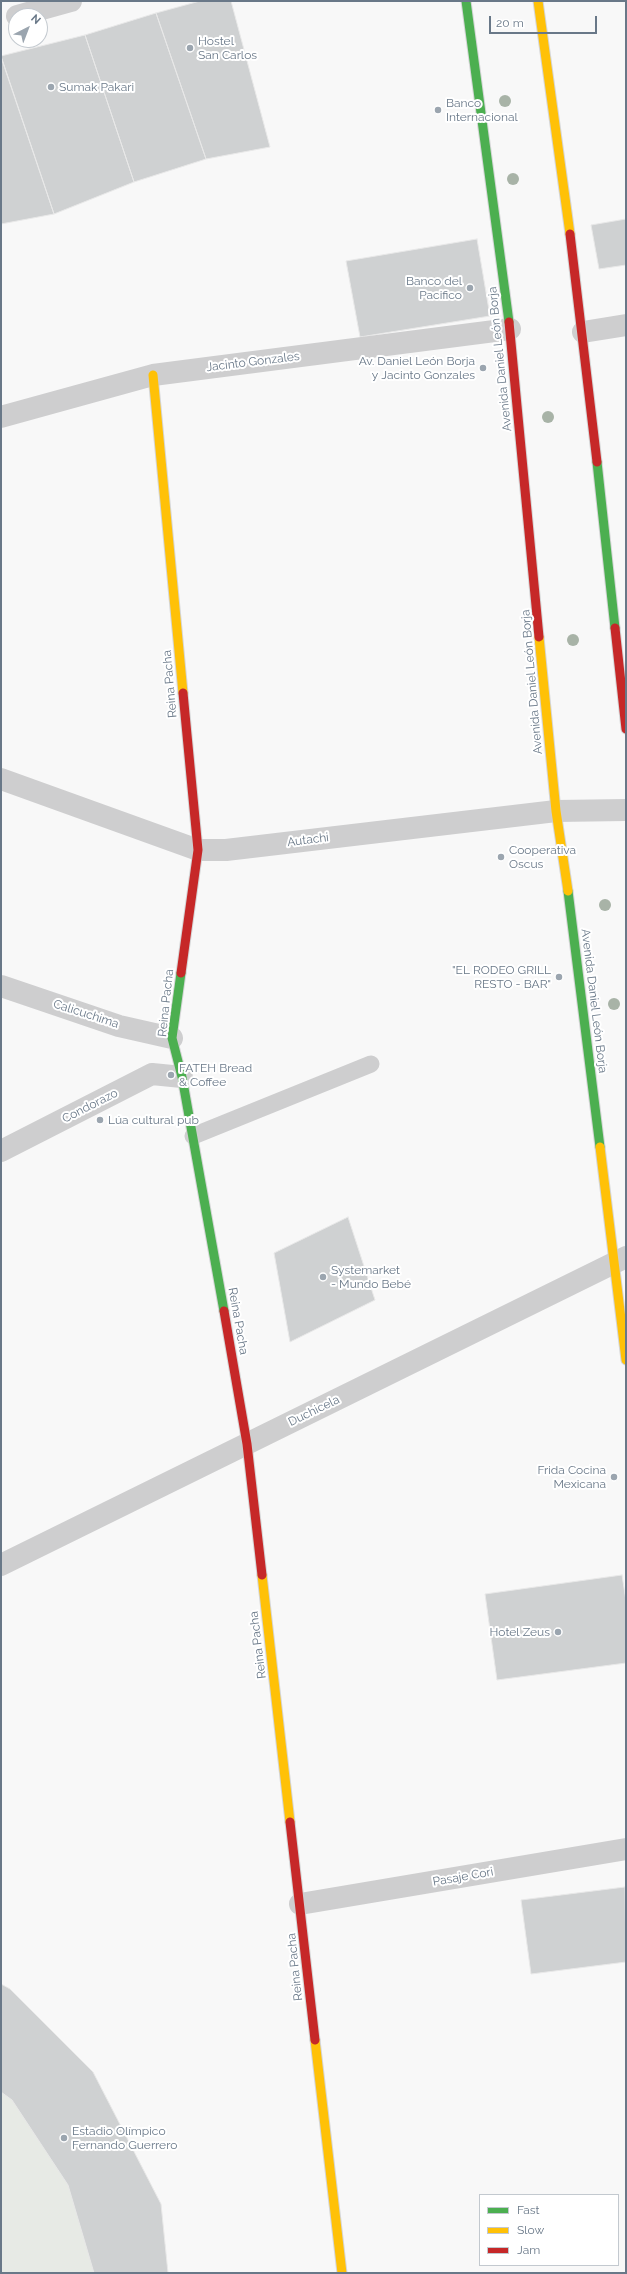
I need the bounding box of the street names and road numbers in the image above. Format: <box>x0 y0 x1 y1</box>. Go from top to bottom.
street label: Avenida Daniel León Borja <box>485 286 515 432</box>
street label: Jacinto Gonzales <box>206 349 300 375</box>
street label: Avenida Daniel León Borja <box>518 609 546 755</box>
street label: Reina Pacha <box>160 650 180 718</box>
street label: Autachi <box>286 830 330 850</box>
street label: Avenida Daniel León Borja <box>578 928 610 1074</box>
street label: Reina Pacha <box>155 968 177 1038</box>
street label: Calicuchima <box>51 997 121 1031</box>
street label: Condorazo <box>60 1086 120 1126</box>
street label: Reina Pacha <box>225 1286 251 1356</box>
street label: Duchicela <box>286 1392 342 1430</box>
street label: Reina Pacha <box>247 1610 269 1680</box>
street label: Pasaje Cori <box>432 1865 494 1889</box>
street label: Reina Pacha <box>284 1932 306 2002</box>

